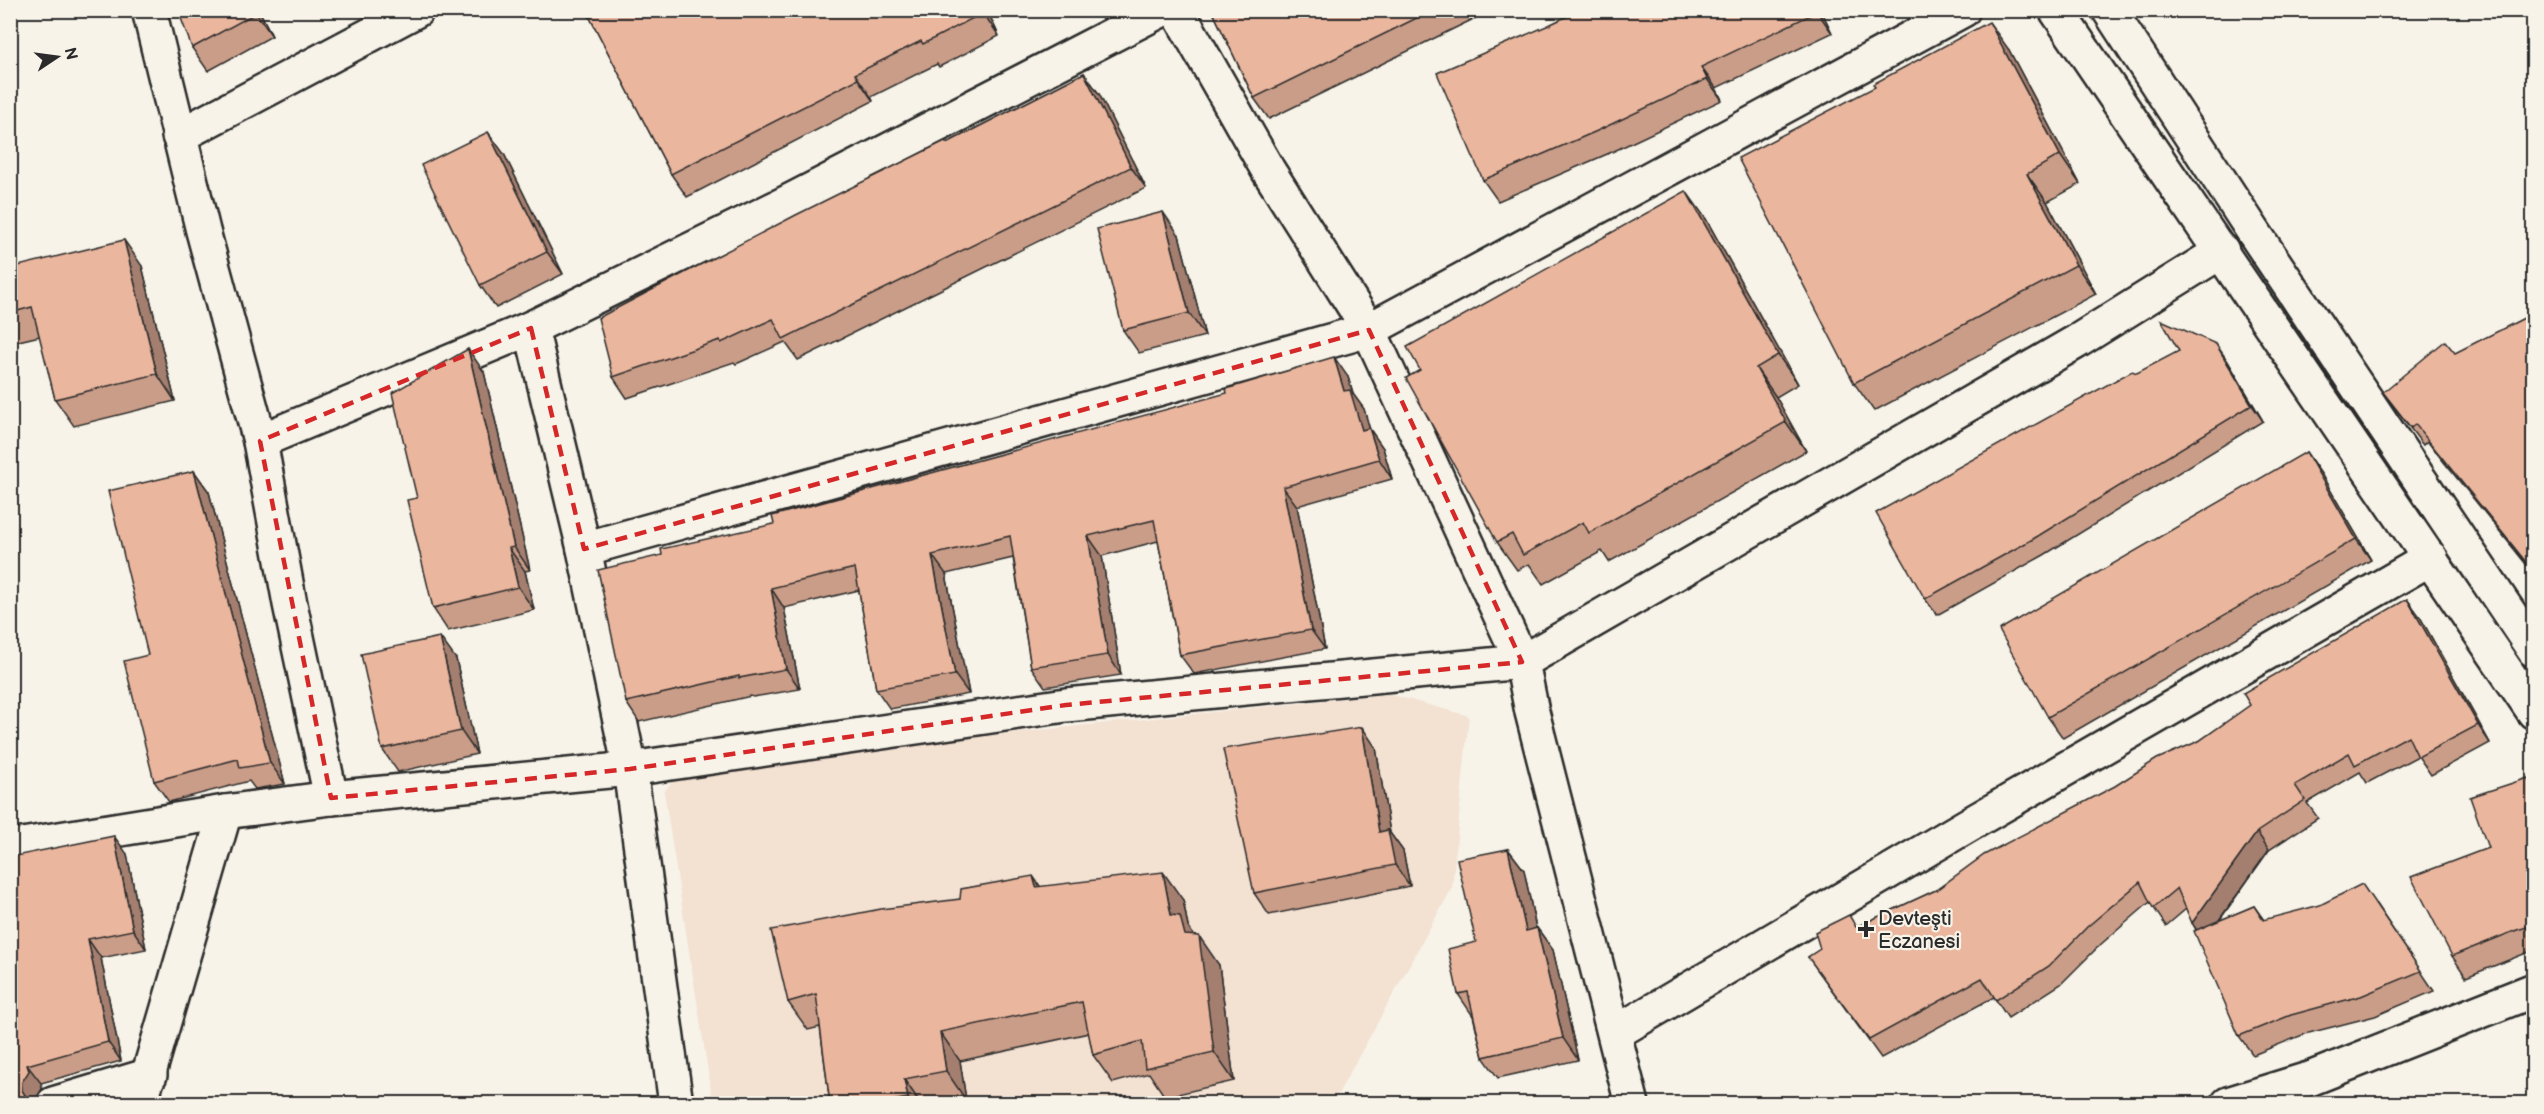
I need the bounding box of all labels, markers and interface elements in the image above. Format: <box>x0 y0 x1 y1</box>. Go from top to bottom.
north arrow <box>27 27 87 87</box>
text: N <box>60 46 81 62</box>
place label: Devteşti Eczanesi <box>1878 907 1960 954</box>
marker: Devteşti Eczanesi <box>1859 922 1873 936</box>

